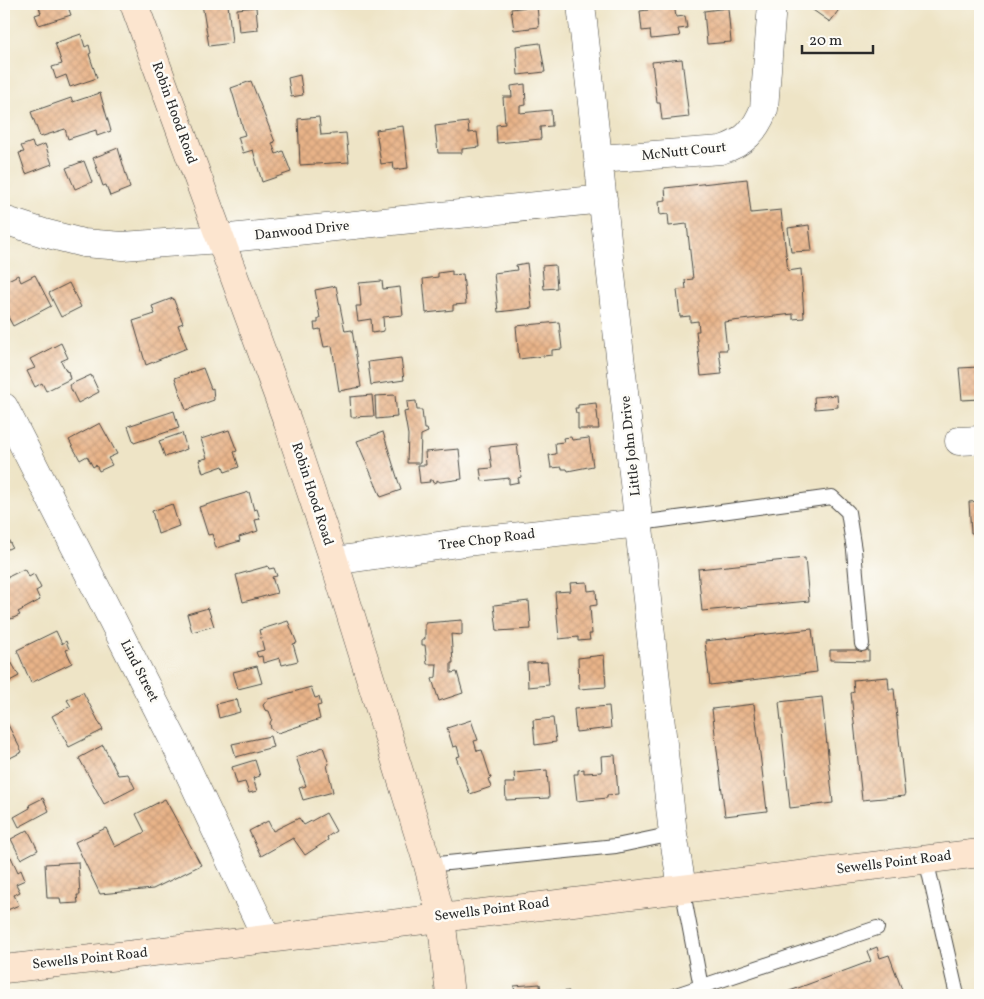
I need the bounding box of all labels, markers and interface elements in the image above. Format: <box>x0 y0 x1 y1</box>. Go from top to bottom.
scale bar <box>802 22 873 54</box>
text: 20 m <box>809 31 842 52</box>
street label: Robin Hood Road <box>147 59 201 167</box>
street label: McNutt Court <box>641 138 727 166</box>
street label: Danwood Drive <box>254 217 351 245</box>
street label: Little John Drive <box>616 394 646 497</box>
street label: Robin Hood Road <box>286 440 338 548</box>
street label: Tree Chop Road <box>438 525 536 555</box>
street label: Lind Street <box>115 636 163 706</box>
street label: Sewells Point Road <box>835 846 953 879</box>
street label: Sewells Point Road <box>433 893 551 926</box>
street label: Sewells Point Road <box>31 943 149 975</box>

